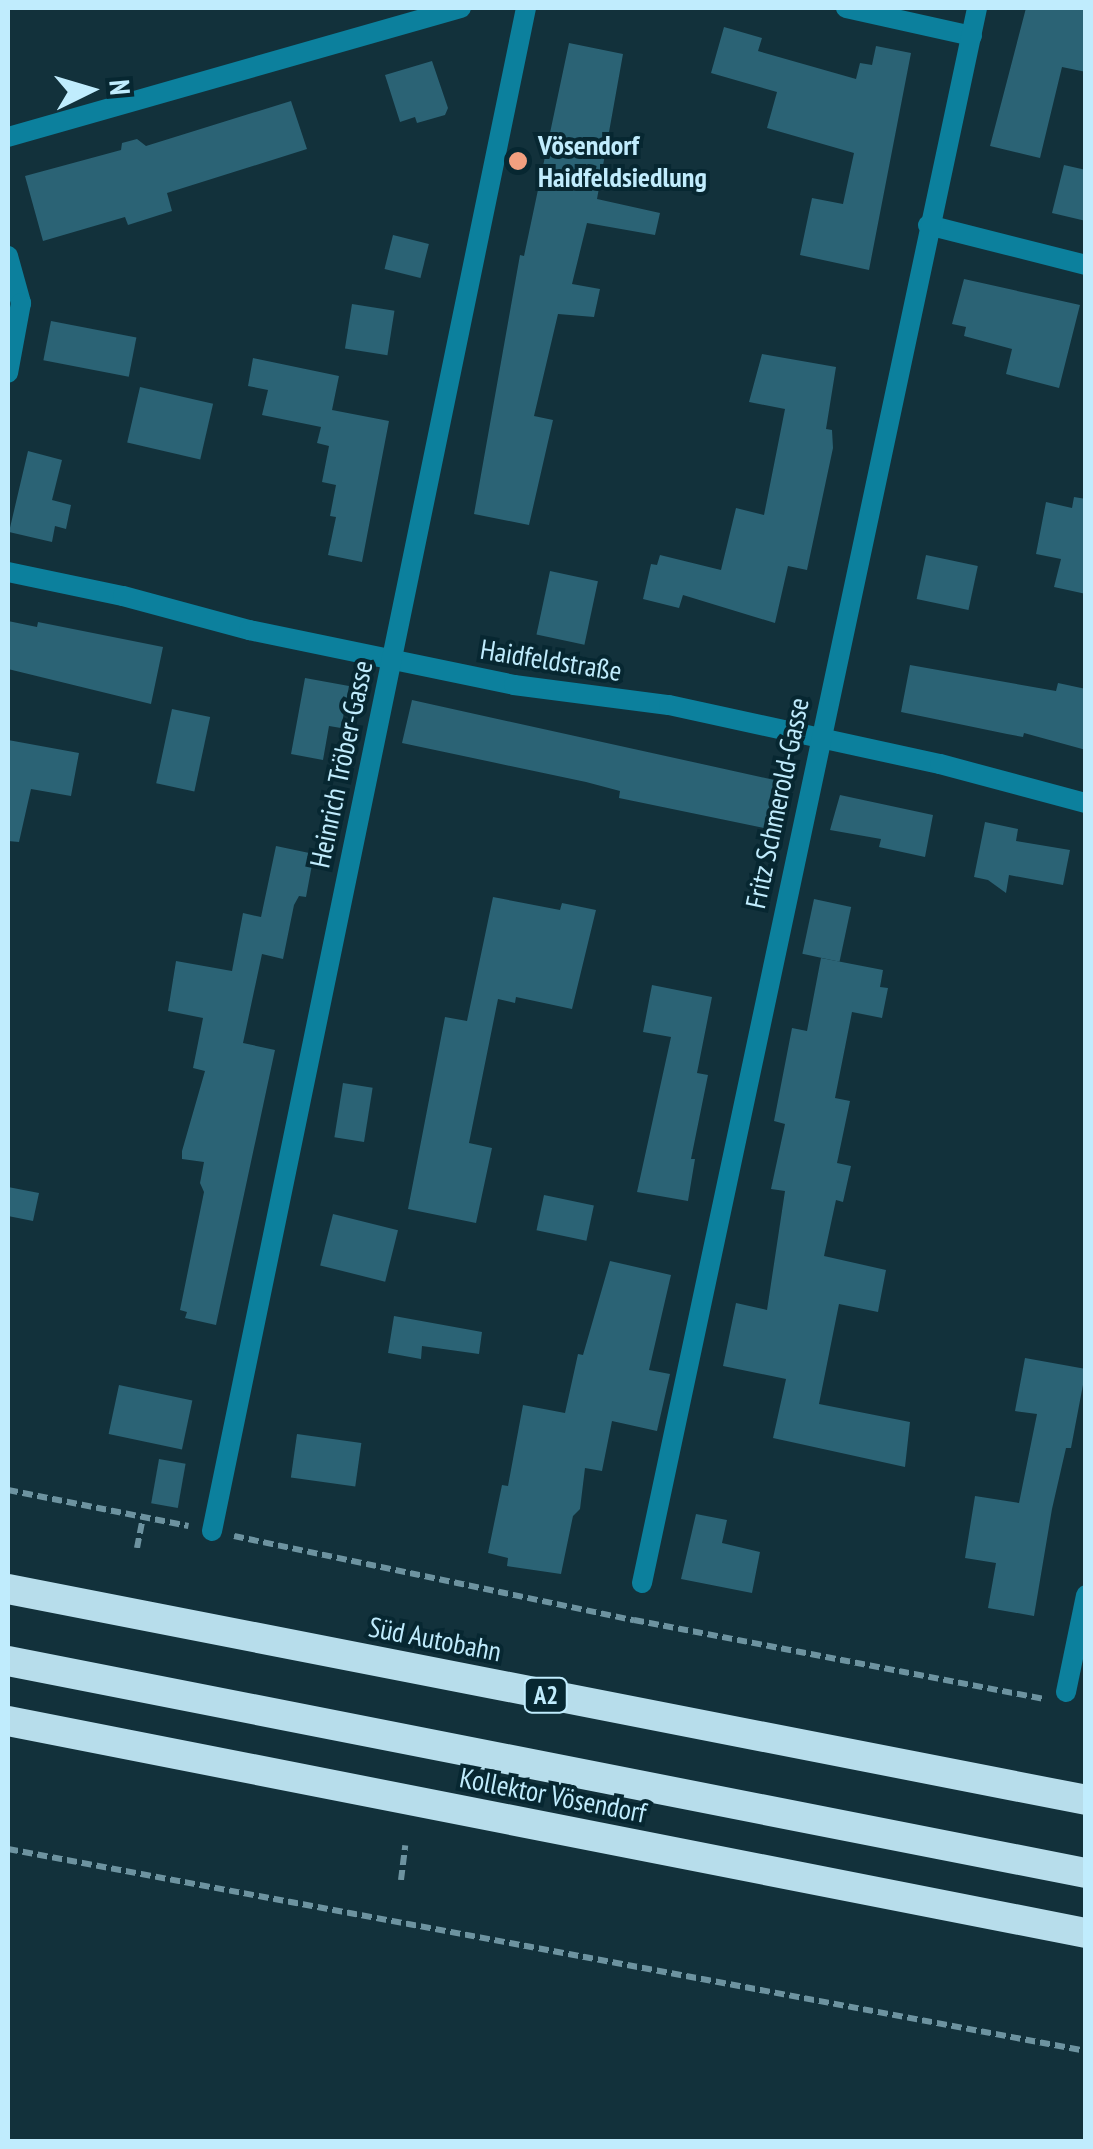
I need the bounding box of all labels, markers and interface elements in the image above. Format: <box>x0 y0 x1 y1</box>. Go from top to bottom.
north arrow <box>40 40 140 140</box>
text: N <box>101 78 139 96</box>
place label: Vösendorf Haidfeldsiedlung <box>538 128 707 194</box>
marker: Vösendorf Haidfeldsiedlung <box>507 150 529 172</box>
street label: Haidfeldstraße <box>478 632 624 688</box>
street label: Heinrich Tröber-Gasse <box>303 657 379 871</box>
street label: Fritz Schmerold-Gasse <box>738 694 816 912</box>
street label: Süd Autobahn <box>365 1610 505 1668</box>
road number: A2 <box>524 1675 568 1715</box>
street label: Kollektor Vösendorf <box>457 1760 649 1830</box>

